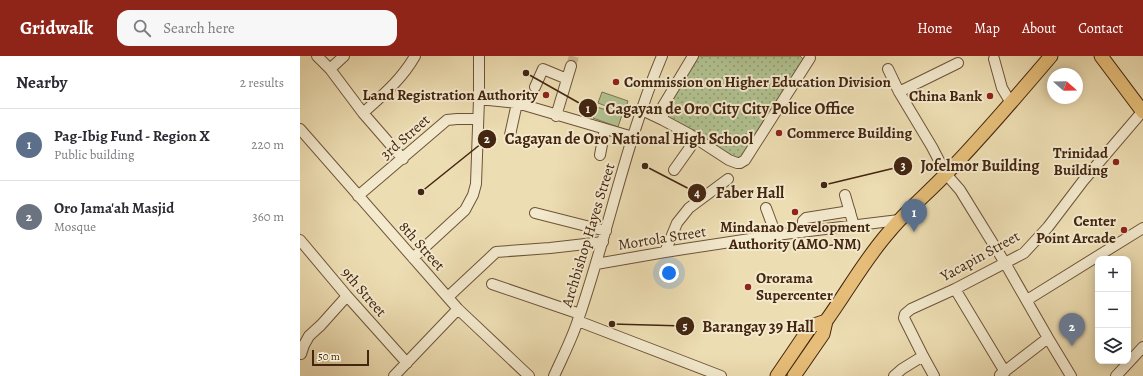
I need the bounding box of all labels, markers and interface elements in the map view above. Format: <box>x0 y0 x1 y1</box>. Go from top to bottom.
search box <box>117 10 397 46</box>
text: Gridwalk <box>20 15 93 41</box>
icon: search <box>131 17 153 39</box>
text: Search here <box>163 18 235 38</box>
text: Home <box>917 19 952 38</box>
text: Map <box>974 19 1000 38</box>
text: About <box>1022 19 1056 38</box>
text: Contact <box>1078 19 1123 38</box>
north arrow <box>1047 68 1083 104</box>
text: Nearby <box>16 71 67 94</box>
place label: Commission on Higher Education Division <box>624 72 891 92</box>
text: 2 results <box>240 74 284 91</box>
marker: Commission on Higher Education Division <box>611 77 621 87</box>
place label: Land Registration Authority <box>363 85 539 105</box>
place label: China Bank <box>909 86 982 106</box>
marker: Land Registration Authority <box>541 90 551 100</box>
marker: China Bank <box>985 91 995 101</box>
callout: Cagayan de Oro City City Police Office <box>578 94 863 122</box>
text: Cagayan de Oro City City Police Office <box>606 98 854 120</box>
text: 1 <box>586 101 591 117</box>
street label: 3rd Street <box>376 110 434 164</box>
place label: Commerce Building <box>787 123 912 143</box>
callout: Cagayan de Oro National High School <box>477 125 761 153</box>
text: Pag-Ibig Fund - Region X <box>54 126 210 146</box>
text: Cagayan de Oro National High School <box>505 128 754 150</box>
marker: Commerce Building <box>774 128 784 138</box>
text: 2 <box>484 131 490 147</box>
text: 1 <box>27 136 31 153</box>
text: 220 m <box>251 136 284 153</box>
place label: Trinidad Building <box>1053 143 1109 180</box>
text: Public building <box>54 146 134 163</box>
callout: Jofelmor Building <box>893 152 1048 180</box>
text: Jofelmor Building <box>921 155 1040 177</box>
marker: Trinidad Building <box>1111 157 1121 167</box>
text: 3 <box>900 158 906 174</box>
street label: Archbishop Hayes Street <box>556 161 619 310</box>
callout: Faber Hall <box>687 179 792 207</box>
text: Faber Hall <box>716 182 785 204</box>
text: 4 <box>694 185 700 201</box>
text: Oro Jama'ah Masjid <box>54 198 174 218</box>
pin: 1 <box>901 199 927 232</box>
marker: Mindanao Development Authority (AMO-NM) <box>790 207 800 217</box>
text: 2 <box>26 208 32 225</box>
text: 360 m <box>252 208 284 225</box>
place label: Center Point Arcade <box>1036 211 1116 248</box>
street label: 8th Street <box>394 217 450 275</box>
place label: Mindanao Development Authority (AMO-NM) <box>720 217 870 254</box>
text: Mosque <box>54 218 96 235</box>
street label: Mortola Street <box>617 221 707 255</box>
marker: Center Point Arcade <box>1119 225 1129 235</box>
street label: Yacapin Street <box>936 226 1023 286</box>
map controls <box>1095 256 1131 364</box>
button: + <box>1095 256 1131 292</box>
street label: 9th Street <box>337 263 391 321</box>
your location <box>659 263 679 283</box>
place label: Ororama Supercenter <box>756 268 833 305</box>
marker: Ororama Supercenter <box>743 282 753 292</box>
button: − <box>1095 292 1131 328</box>
callout: Barangay 39 Hall <box>675 312 822 340</box>
pin: 2 <box>1059 313 1085 346</box>
text: Barangay 39 Hall <box>702 316 815 338</box>
text: 5 <box>682 318 688 334</box>
button: layers <box>1095 328 1131 364</box>
scale bar <box>312 348 369 367</box>
text: 50 m <box>318 349 340 364</box>

